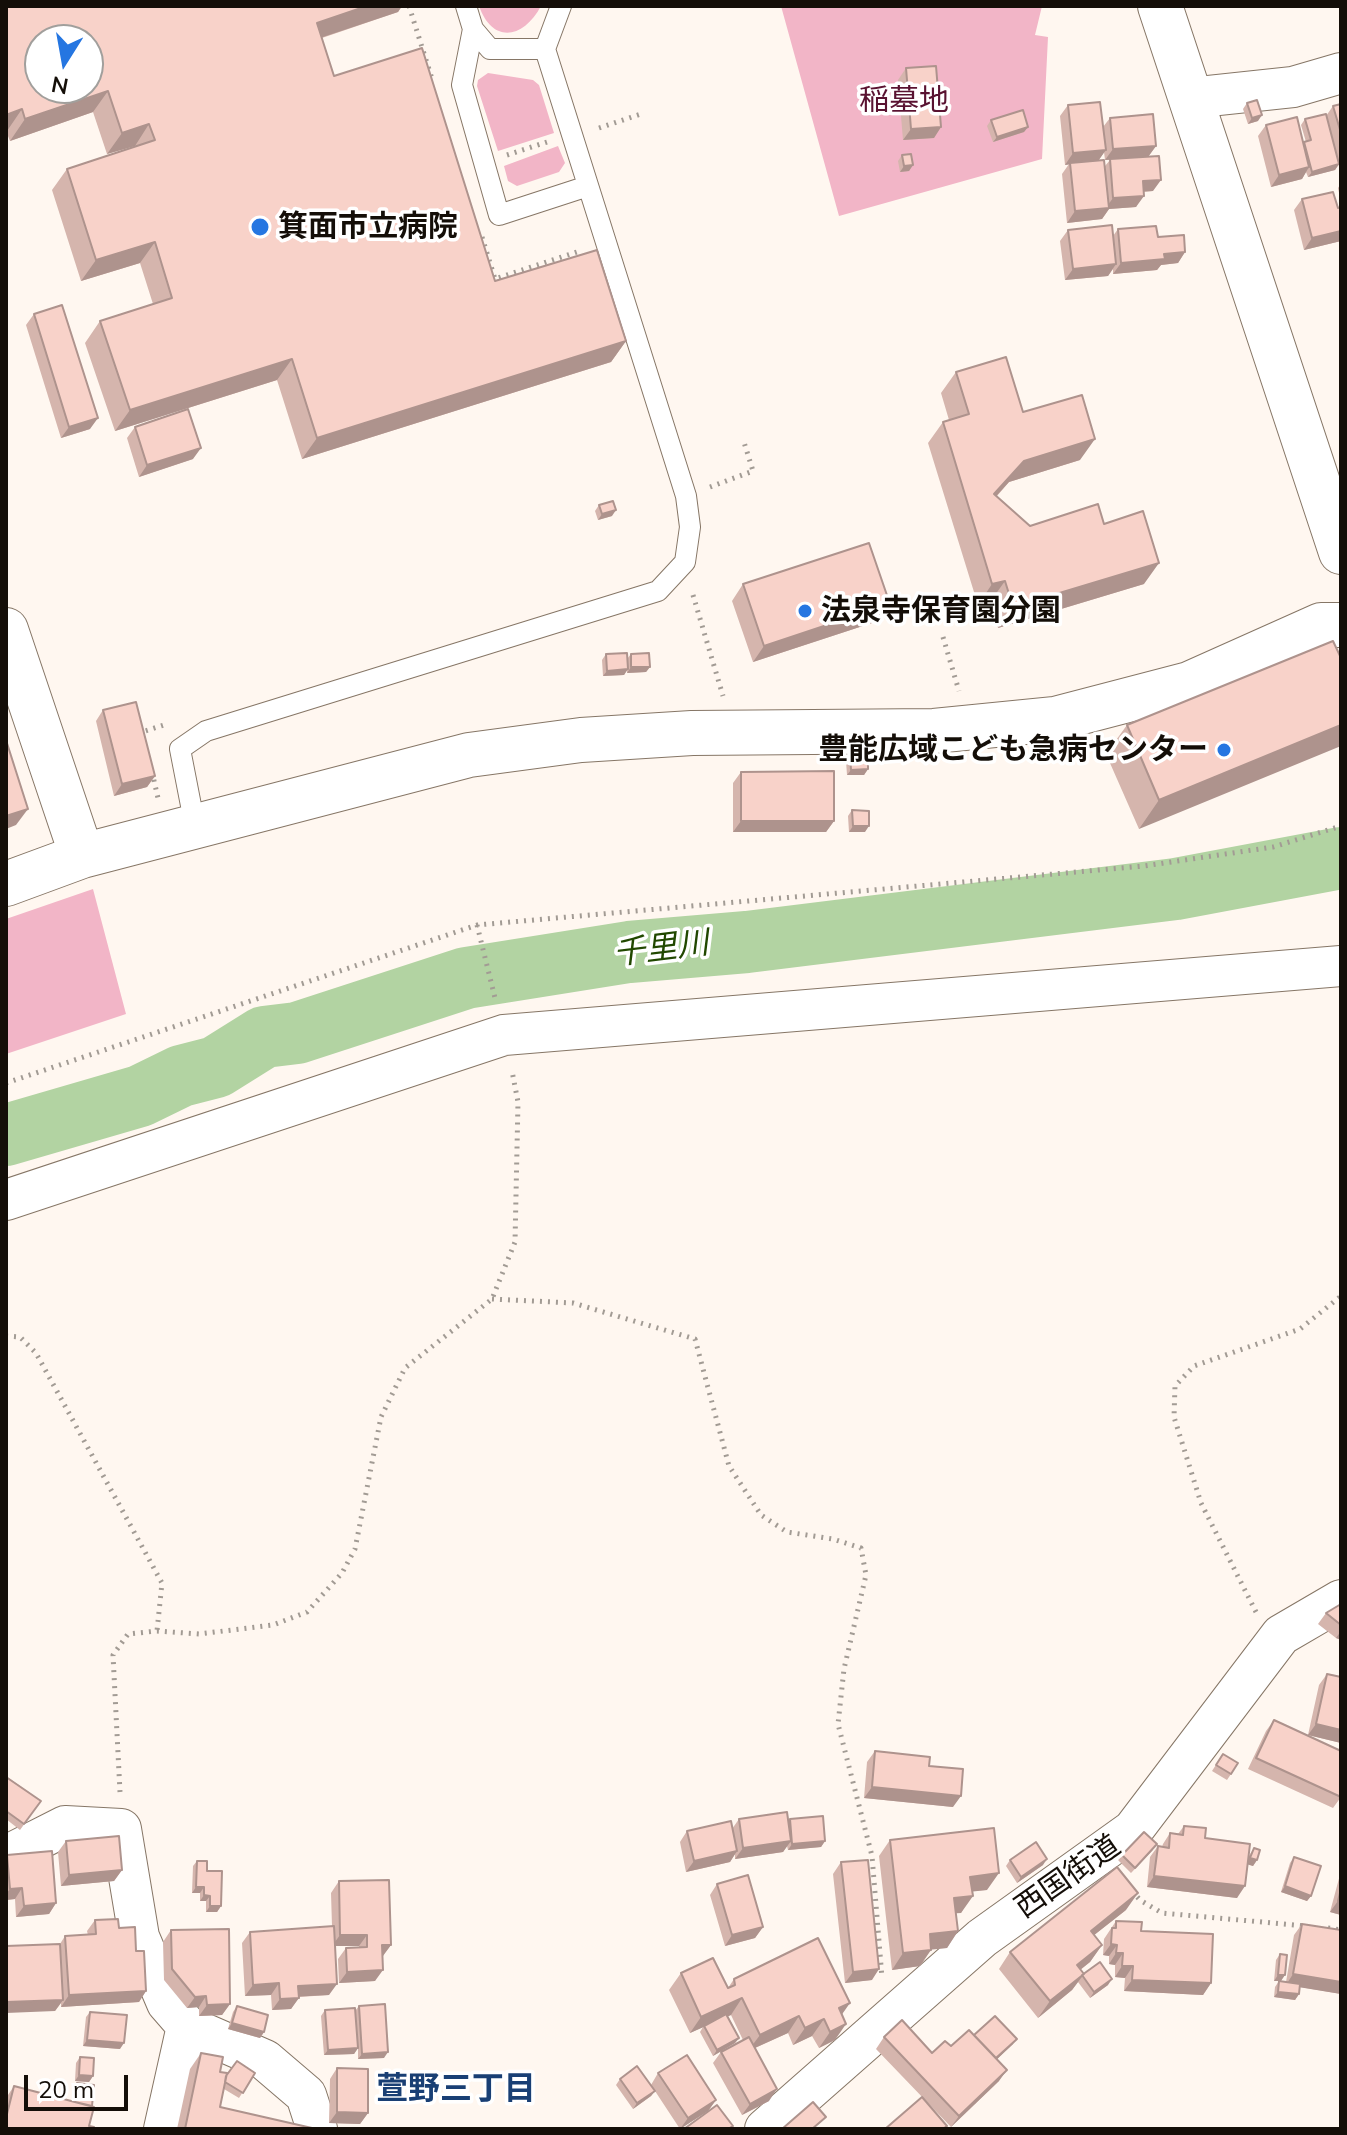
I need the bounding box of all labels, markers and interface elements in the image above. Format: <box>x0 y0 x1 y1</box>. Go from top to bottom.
north arrow <box>24 24 104 104</box>
text: N <box>49 70 71 101</box>
park label: 稲墓地 <box>859 83 949 119</box>
place label: 箕面市立病院 <box>278 209 458 245</box>
marker: 箕面市立病院 <box>249 216 271 238</box>
place label: 法泉寺保育園分園 <box>821 593 1061 629</box>
marker: 法泉寺保育園分園 <box>796 602 814 620</box>
place label: 豊能広域こども急病センター <box>818 732 1208 768</box>
marker: 豊能広域こども急病センター <box>1215 741 1233 759</box>
water label: 千里川 <box>611 924 711 974</box>
street label: 西国街道 <box>1009 1828 1127 1926</box>
scale bar <box>28 2059 132 2109</box>
district label: 萱野三丁目 <box>376 2070 536 2108</box>
text: 20 m <box>38 2074 94 2104</box>

